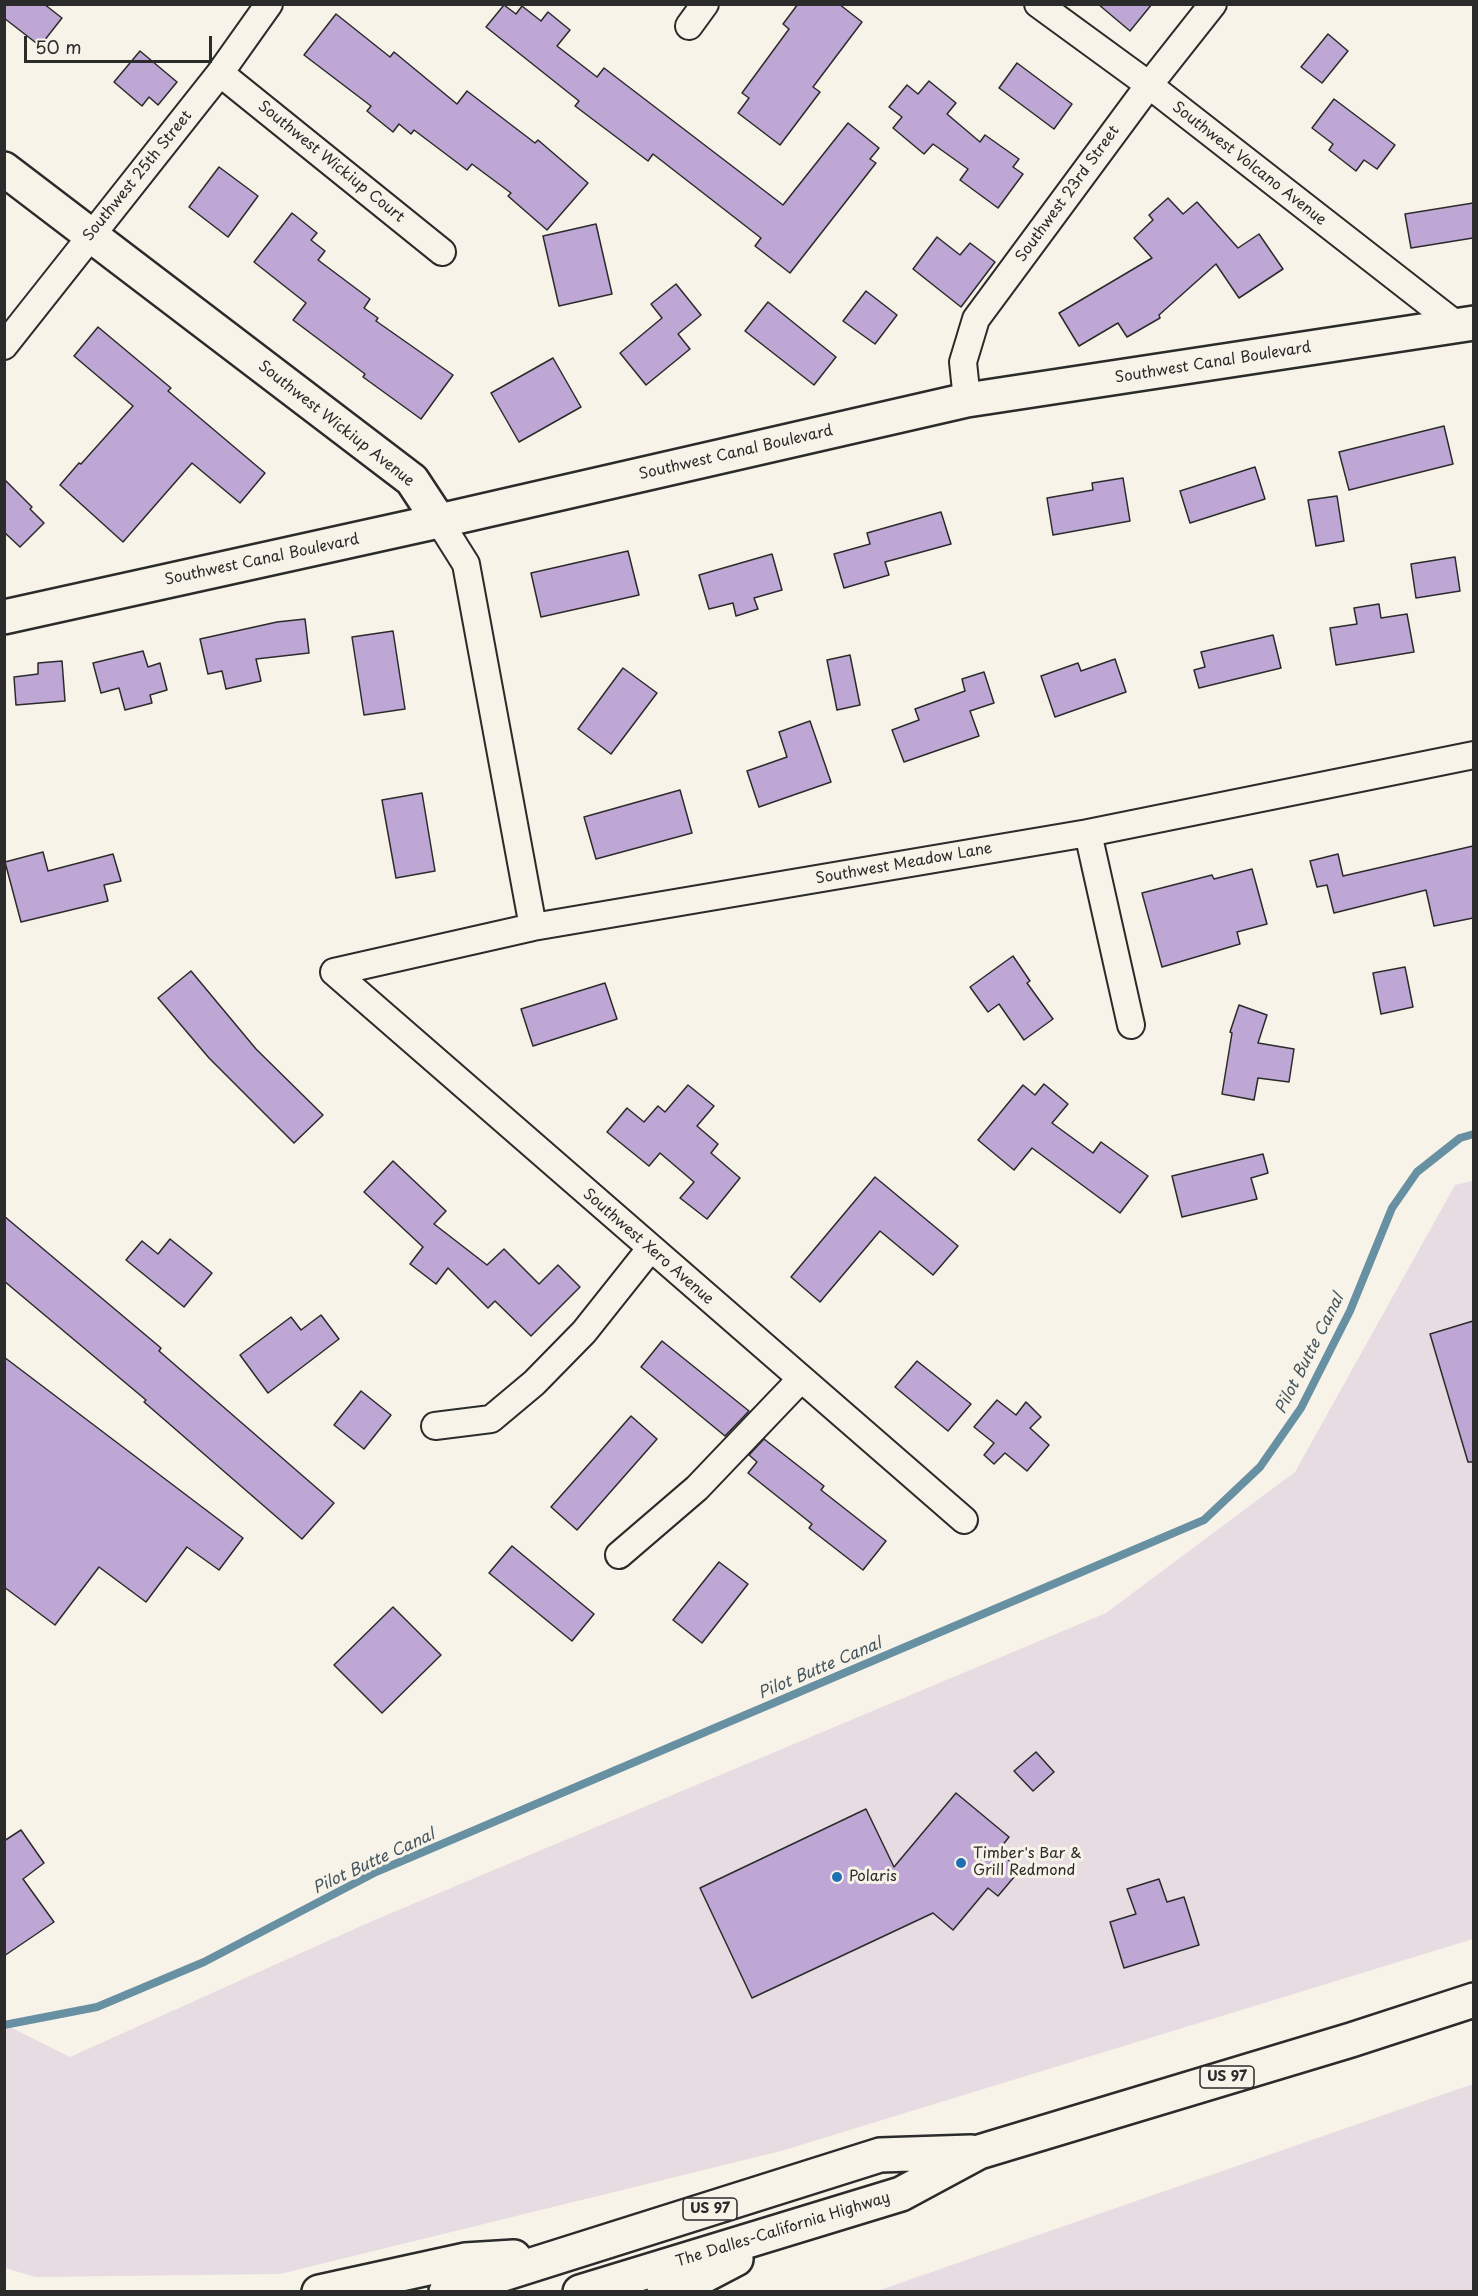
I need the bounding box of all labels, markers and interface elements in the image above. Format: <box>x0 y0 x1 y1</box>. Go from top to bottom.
scale bar <box>27 24 214 62</box>
text: 50 m <box>35 33 82 60</box>
street label: Southwest Wickiup Court <box>254 97 408 227</box>
street label: Southwest Volcano Avenue <box>1169 98 1329 230</box>
street label: Southwest 25th Street <box>80 107 196 245</box>
street label: Southwest 23rd Street <box>1012 122 1124 266</box>
street label: Southwest Canal Boulevard <box>1114 339 1312 387</box>
street label: Southwest Wickiup Avenue <box>254 357 418 491</box>
street label: Southwest Canal Boulevard <box>637 422 835 484</box>
street label: Southwest Canal Boulevard <box>163 531 361 589</box>
street label: Southwest Meadow Lane <box>814 840 994 888</box>
street label: Southwest Xero Avenue <box>579 1185 717 1309</box>
water label: Pilot Butte Canal <box>1271 1291 1349 1417</box>
water label: Pilot Butte Canal <box>756 1634 884 1704</box>
water label: Pilot Butte Canal <box>310 1825 438 1899</box>
place label: Timber's Bar & Grill Redmond <box>973 1845 1082 1880</box>
marker: Timber's Bar & Grill Redmond <box>954 1856 968 1870</box>
place label: Polaris <box>849 1868 897 1886</box>
marker: Polaris <box>830 1870 844 1884</box>
road number: US 97 <box>1200 2066 1254 2088</box>
street label: The Dalles-California Highway <box>674 2189 892 2271</box>
road number: US 97 <box>683 2198 737 2220</box>

